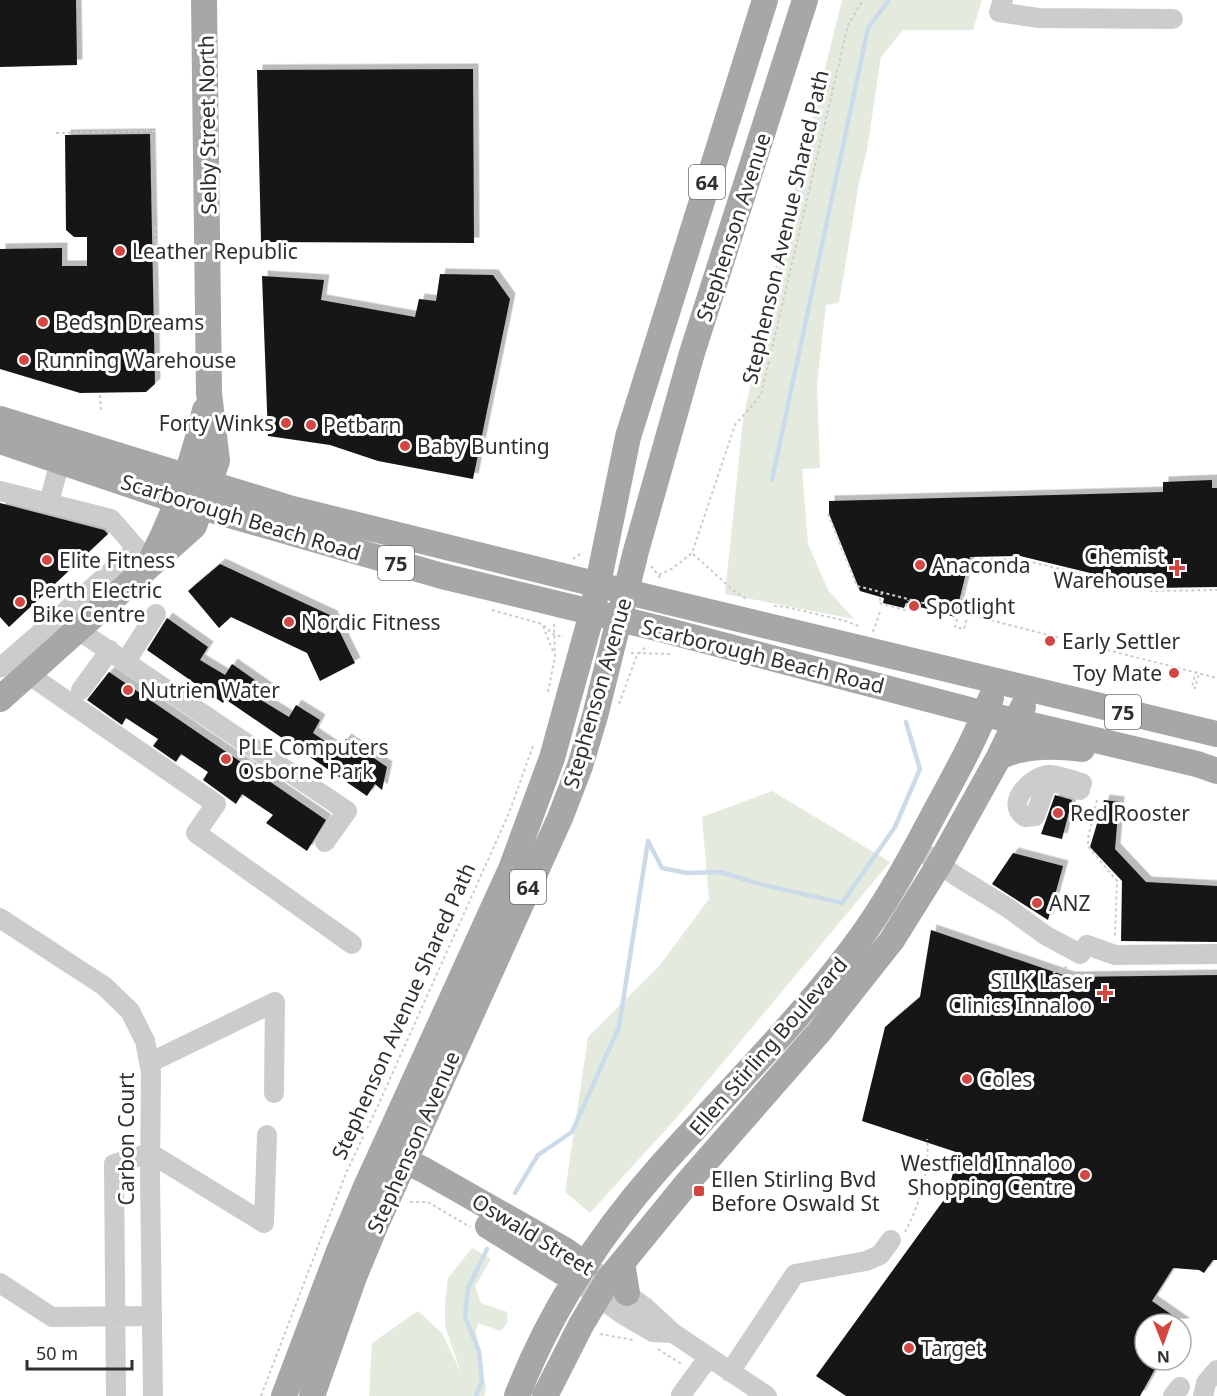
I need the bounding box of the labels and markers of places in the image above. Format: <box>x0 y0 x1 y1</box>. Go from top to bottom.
place label: Leather Republic <box>132 237 298 265</box>
marker: Leather Republic <box>113 244 127 258</box>
place label: Beds n Dreams <box>55 308 204 336</box>
marker: Beds n Dreams <box>36 315 50 329</box>
place label: Running Warehouse <box>36 346 236 374</box>
marker: Running Warehouse <box>17 353 31 367</box>
place label: Forty Winks <box>159 409 274 437</box>
place label: Petbarn <box>323 411 401 439</box>
marker: Forty Winks <box>279 416 293 430</box>
marker: Petbarn <box>304 418 318 432</box>
place label: Baby Bunting <box>417 432 550 460</box>
marker: Baby Bunting <box>398 439 412 453</box>
place label: Chemist Warehouse <box>1053 542 1165 594</box>
place label: Elite Fitness <box>59 546 175 574</box>
place label: Anaconda <box>932 551 1031 579</box>
marker: Elite Fitness <box>40 553 54 567</box>
marker: Anaconda <box>913 558 927 572</box>
marker: Chemist Warehouse <box>1170 561 1184 575</box>
place label: Perth Electric Bike Centre <box>32 576 162 628</box>
place label: Spotlight <box>926 592 1015 620</box>
marker: Perth Electric Bike Centre <box>13 595 27 609</box>
marker: Spotlight <box>907 599 921 613</box>
place label: Nordic Fitness <box>301 608 441 636</box>
marker: Nordic Fitness <box>282 615 296 629</box>
place label: Early Settler <box>1062 627 1181 655</box>
marker: Early Settler <box>1043 634 1057 648</box>
place label: Toy Mate <box>1073 659 1162 687</box>
marker: Toy Mate <box>1167 666 1181 680</box>
place label: Nutrien Water <box>140 676 280 704</box>
marker: Nutrien Water <box>121 683 135 697</box>
place label: PLE Computers Osborne Park <box>238 733 389 785</box>
marker: PLE Computers Osborne Park <box>219 752 233 766</box>
place label: Red Rooster <box>1070 799 1190 827</box>
marker: Red Rooster <box>1051 806 1065 820</box>
place label: ANZ <box>1049 889 1090 917</box>
marker: ANZ <box>1030 896 1044 910</box>
place label: SILK Laser Clinics Innaloo <box>948 967 1092 1019</box>
marker: SILK Laser Clinics Innaloo <box>1096 984 1114 1002</box>
place label: Coles <box>979 1065 1032 1093</box>
marker: Coles <box>960 1072 974 1086</box>
place label: Westfield Innaloo Shopping Centre <box>900 1149 1073 1201</box>
place label: Ellen Stirling Bvd Before Oswald St <box>711 1165 880 1217</box>
marker: Westfield Innaloo Shopping Centre <box>1078 1168 1092 1182</box>
marker: Ellen Stirling Bvd Before Oswald St <box>692 1184 706 1198</box>
place label: Target <box>921 1334 984 1362</box>
marker: Target <box>902 1341 916 1355</box>

